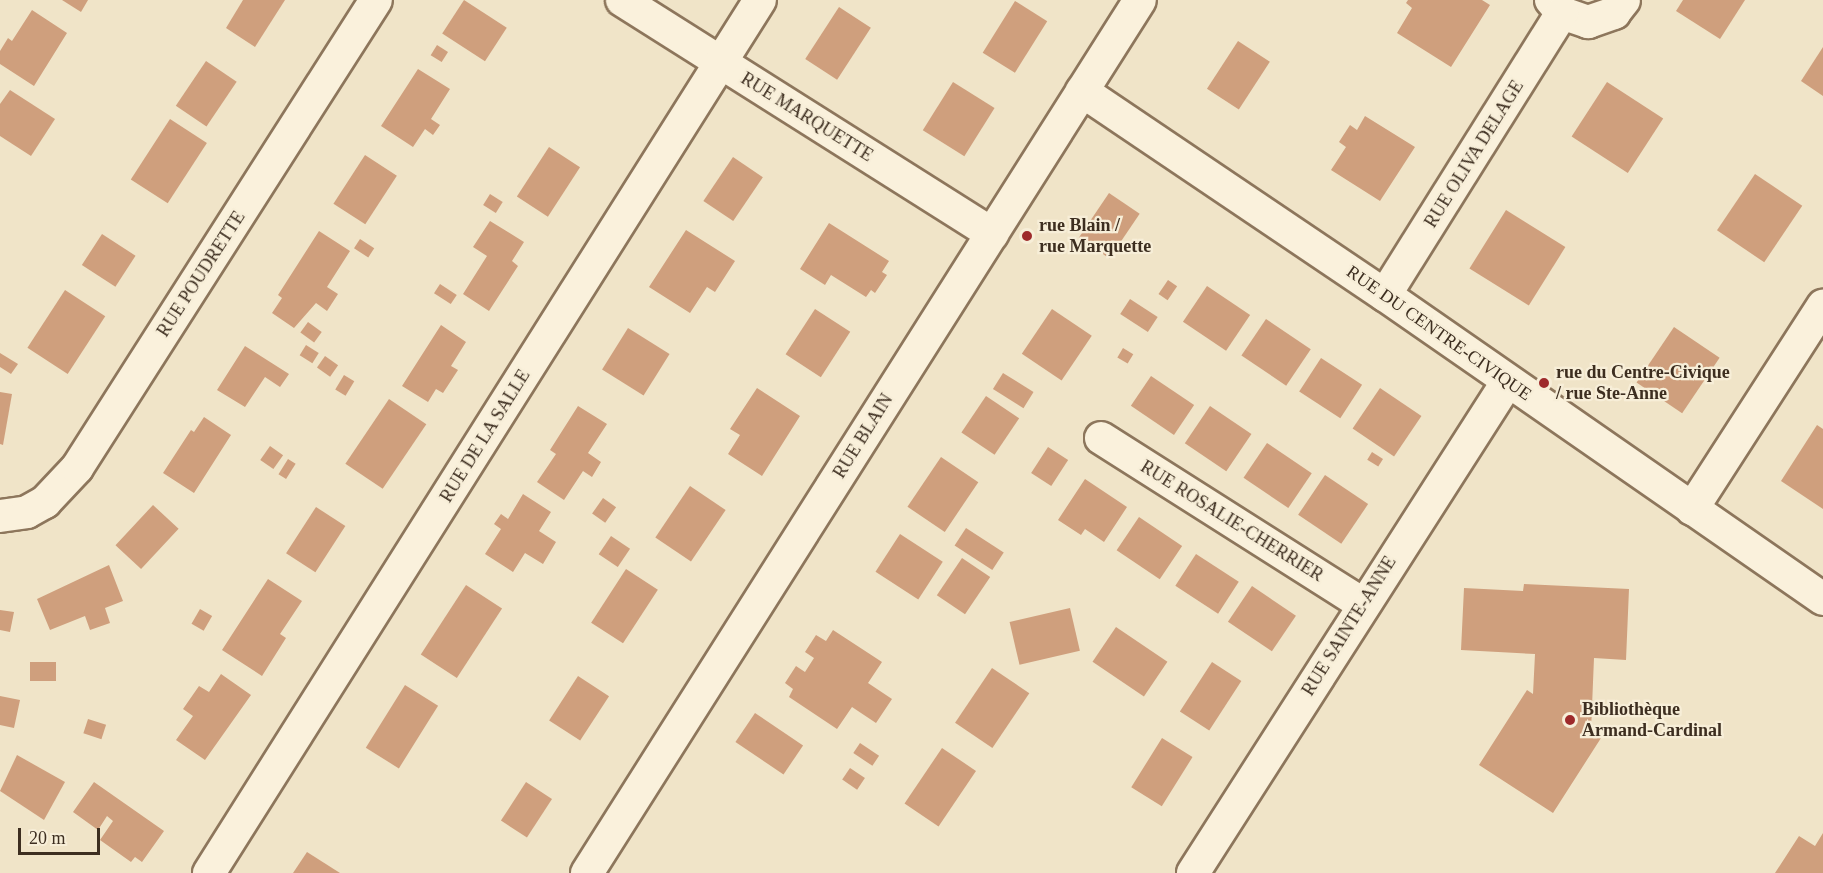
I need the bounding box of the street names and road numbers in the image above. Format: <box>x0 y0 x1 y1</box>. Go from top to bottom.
street label: RUE MARQUETTE <box>737 68 877 166</box>
street label: RUE OLIVA DELAGE <box>1420 76 1528 232</box>
street label: RUE POUDRETTE <box>152 207 250 341</box>
street label: RUE DU CENTRE-CIVIQUE <box>1342 261 1536 405</box>
street label: RUE DE LA SALLE <box>435 365 535 507</box>
street label: RUE BLAIN <box>829 390 897 482</box>
street label: RUE ROSALIE-CHERRIER <box>1137 456 1327 586</box>
street label: RUE SAINTE-ANNE <box>1297 552 1401 700</box>

